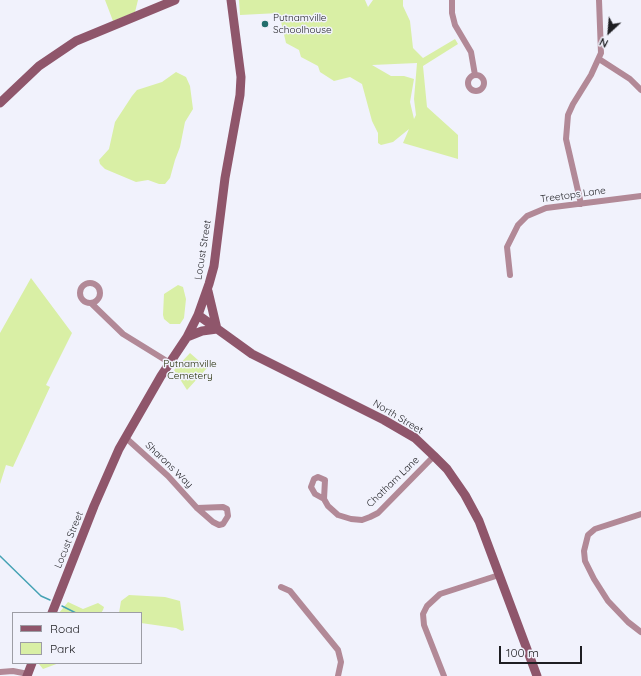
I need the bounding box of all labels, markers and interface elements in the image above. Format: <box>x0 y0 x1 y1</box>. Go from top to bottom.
place label: Putnamville Schoolhouse <box>273 12 332 36</box>
north arrow <box>589 12 629 52</box>
marker: Putnamville Schoolhouse <box>260 19 270 29</box>
text: N <box>597 35 610 51</box>
street label: Treetops Lane <box>539 184 607 206</box>
street label: Locust Street <box>192 219 214 281</box>
park label: Putnamville Cemetery <box>163 358 217 382</box>
street label: North Street <box>371 397 425 437</box>
street label: Sharons Way <box>143 439 195 491</box>
street label: Chatham Lane <box>364 454 422 510</box>
street label: Locust Street <box>52 510 86 570</box>
legend <box>12 612 142 664</box>
text: Road <box>50 621 80 636</box>
scale bar <box>501 638 584 664</box>
text: Park <box>50 641 75 656</box>
text: 100 m <box>506 645 539 660</box>

